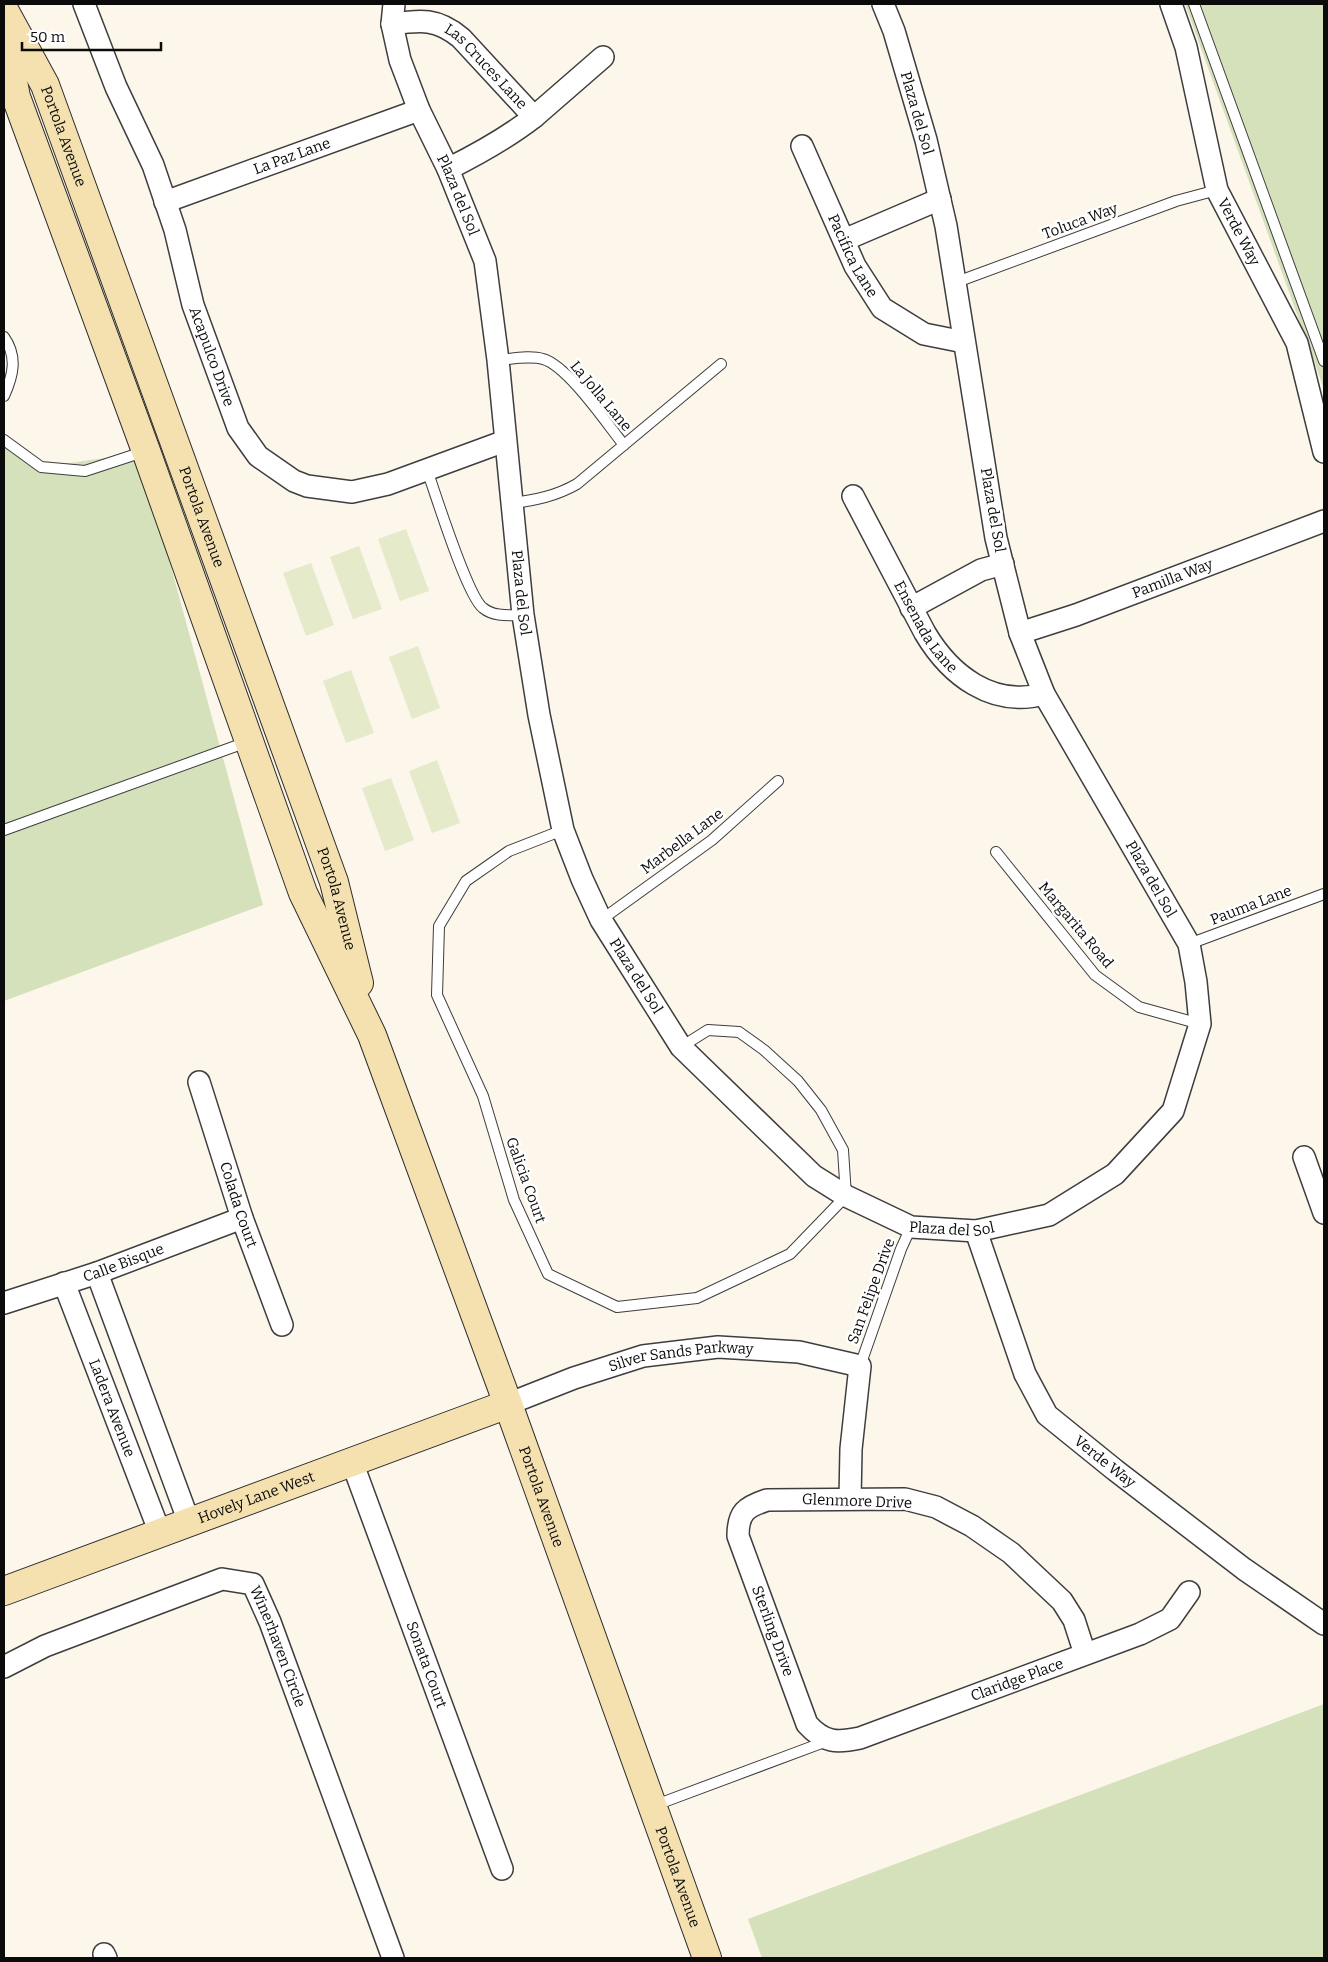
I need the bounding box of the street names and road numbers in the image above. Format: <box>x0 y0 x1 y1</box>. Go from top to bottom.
street label: Las Cruces Lane <box>441 20 531 113</box>
street label: Plaza del Sol <box>897 69 937 157</box>
street label: Portola Avenue <box>37 83 90 189</box>
street label: La Paz Lane <box>251 134 333 178</box>
street label: Plaza del Sol <box>433 151 483 238</box>
street label: Verde Way <box>1214 195 1264 269</box>
street label: Toluca Way <box>1040 199 1120 243</box>
street label: Pacifica Lane <box>824 211 882 301</box>
street label: Acapulco Drive <box>185 304 238 409</box>
street label: La Jolla Lane <box>566 357 636 435</box>
street label: Portola Avenue <box>175 464 228 570</box>
street label: Plaza del Sol <box>977 466 1009 554</box>
street label: Plaza del Sol <box>508 549 535 637</box>
street label: Pamilla Way <box>1130 555 1216 602</box>
street label: Ensenada Lane <box>890 578 961 677</box>
street label: Marbella Lane <box>637 804 727 878</box>
street label: Plaza del Sol <box>1122 837 1180 921</box>
street label: Portola Avenue <box>313 845 359 952</box>
street label: Margarita Road <box>1035 878 1117 972</box>
street label: Pauma Lane <box>1208 881 1294 929</box>
street label: Plaza del Sol <box>606 935 667 1017</box>
street label: Galicia Court <box>502 1135 550 1226</box>
street label: Colada Court <box>216 1160 262 1251</box>
street label: Plaza del Sol <box>908 1218 996 1240</box>
street label: San Felipe Drive <box>844 1236 898 1346</box>
street label: Calle Bisque <box>81 1240 166 1286</box>
street label: Silver Sands Parkway <box>606 1338 754 1375</box>
street label: Ladera Avenue <box>85 1356 139 1460</box>
street label: Verde Way <box>1070 1432 1139 1492</box>
street label: Portola Avenue <box>515 1444 568 1550</box>
street label: Hovely Lane West <box>195 1467 318 1527</box>
street label: Glenmore Drive <box>802 1490 912 1512</box>
street label: Winerhaven Circle <box>246 1583 309 1710</box>
street label: Sterling Drive <box>748 1583 798 1679</box>
street label: Sonata Court <box>403 1619 451 1711</box>
street label: Claridge Place <box>968 1654 1066 1705</box>
street label: Portola Avenue <box>651 1824 704 1930</box>

